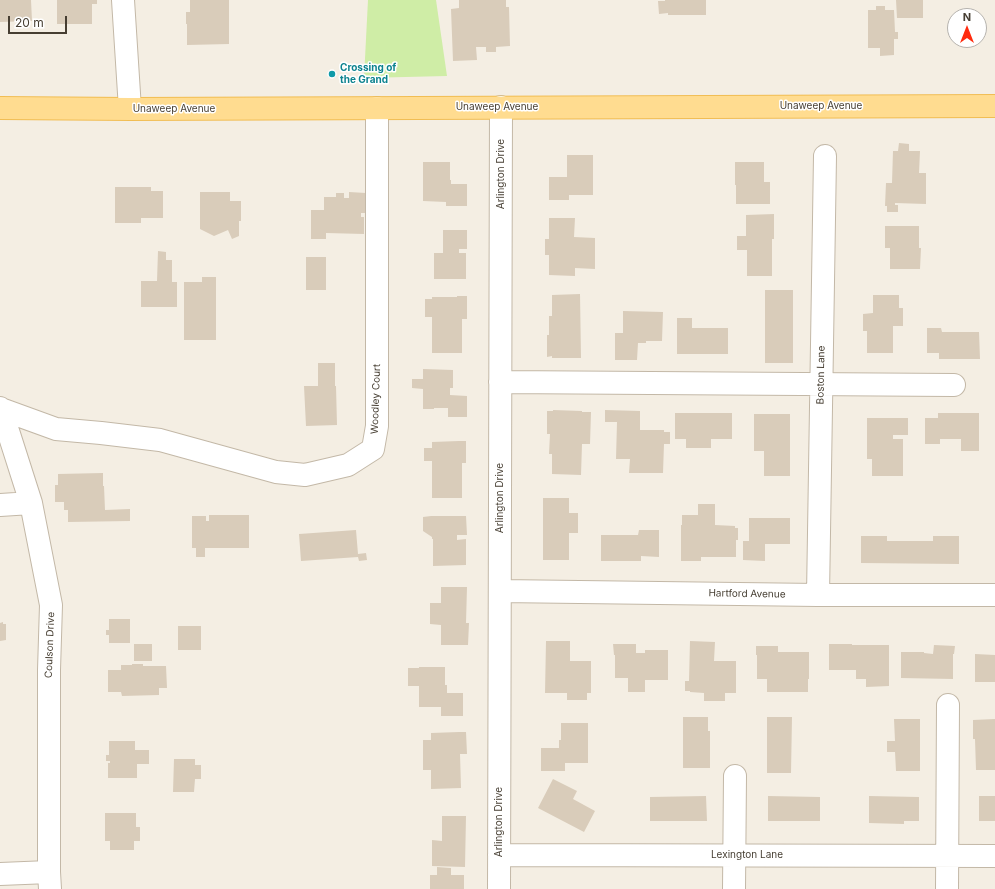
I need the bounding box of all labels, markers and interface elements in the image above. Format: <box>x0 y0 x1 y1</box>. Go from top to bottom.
scale bar <box>10 8 69 34</box>
north arrow <box>947 8 987 48</box>
text: N <box>963 10 971 24</box>
text: 20 m <box>15 15 44 30</box>
place label: Crossing of the Grand <box>340 62 396 86</box>
marker: Crossing of the Grand <box>327 69 337 79</box>
street label: Unaweep Avenue <box>780 100 862 112</box>
street label: Unaweep Avenue <box>456 101 538 113</box>
street label: Unaweep Avenue <box>133 103 215 115</box>
street label: Arlington Drive <box>495 139 507 209</box>
street label: Boston Lane <box>814 346 828 404</box>
street label: Woodley Court <box>369 364 383 434</box>
street label: Arlington Drive <box>494 463 506 533</box>
street label: Hartford Avenue <box>708 587 786 601</box>
street label: Coulson Drive <box>43 612 57 678</box>
street label: Arlington Drive <box>493 787 505 857</box>
street label: Lexington Lane <box>711 849 783 861</box>

